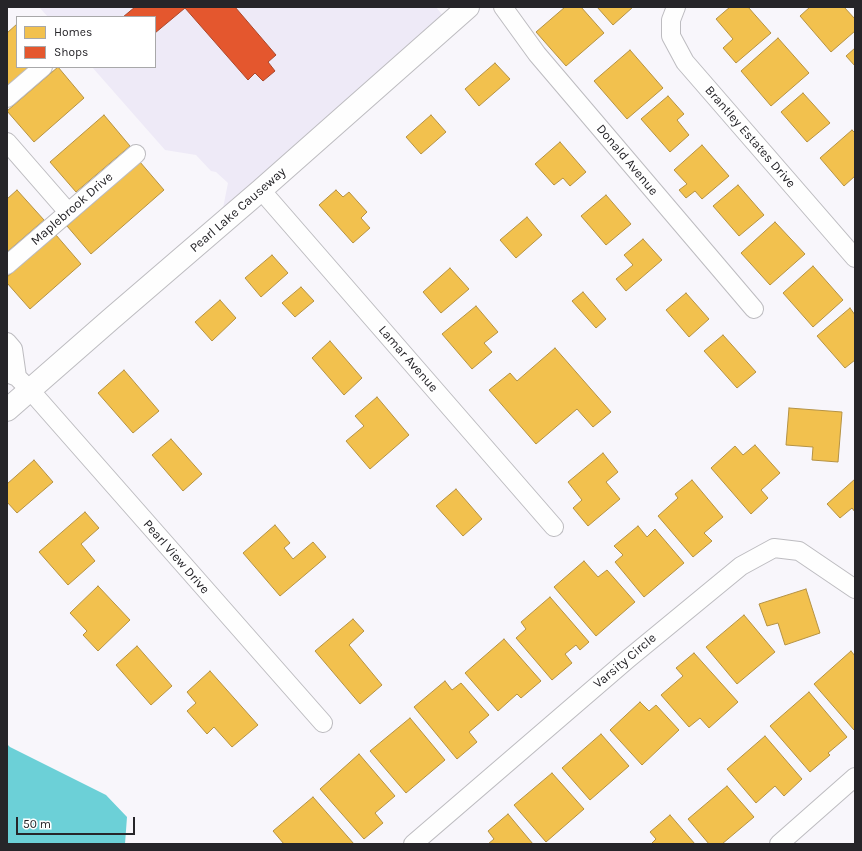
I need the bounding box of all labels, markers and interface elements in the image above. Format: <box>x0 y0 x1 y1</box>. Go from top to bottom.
legend <box>16 16 156 68</box>
text: Homes <box>54 25 92 39</box>
text: Shops <box>54 45 88 59</box>
street label: Brantley Estates Drive <box>701 83 799 191</box>
street label: Donald Avenue <box>593 121 661 199</box>
street label: Pearl Lake Causeway <box>187 164 289 256</box>
street label: Maplebrook Drive <box>28 169 116 249</box>
street label: Lamar Avenue <box>375 323 441 395</box>
street label: Pearl View Drive <box>140 517 212 597</box>
street label: Varsity Circle <box>590 630 660 692</box>
scale bar <box>18 809 137 835</box>
text: 50 m <box>23 817 51 831</box>

